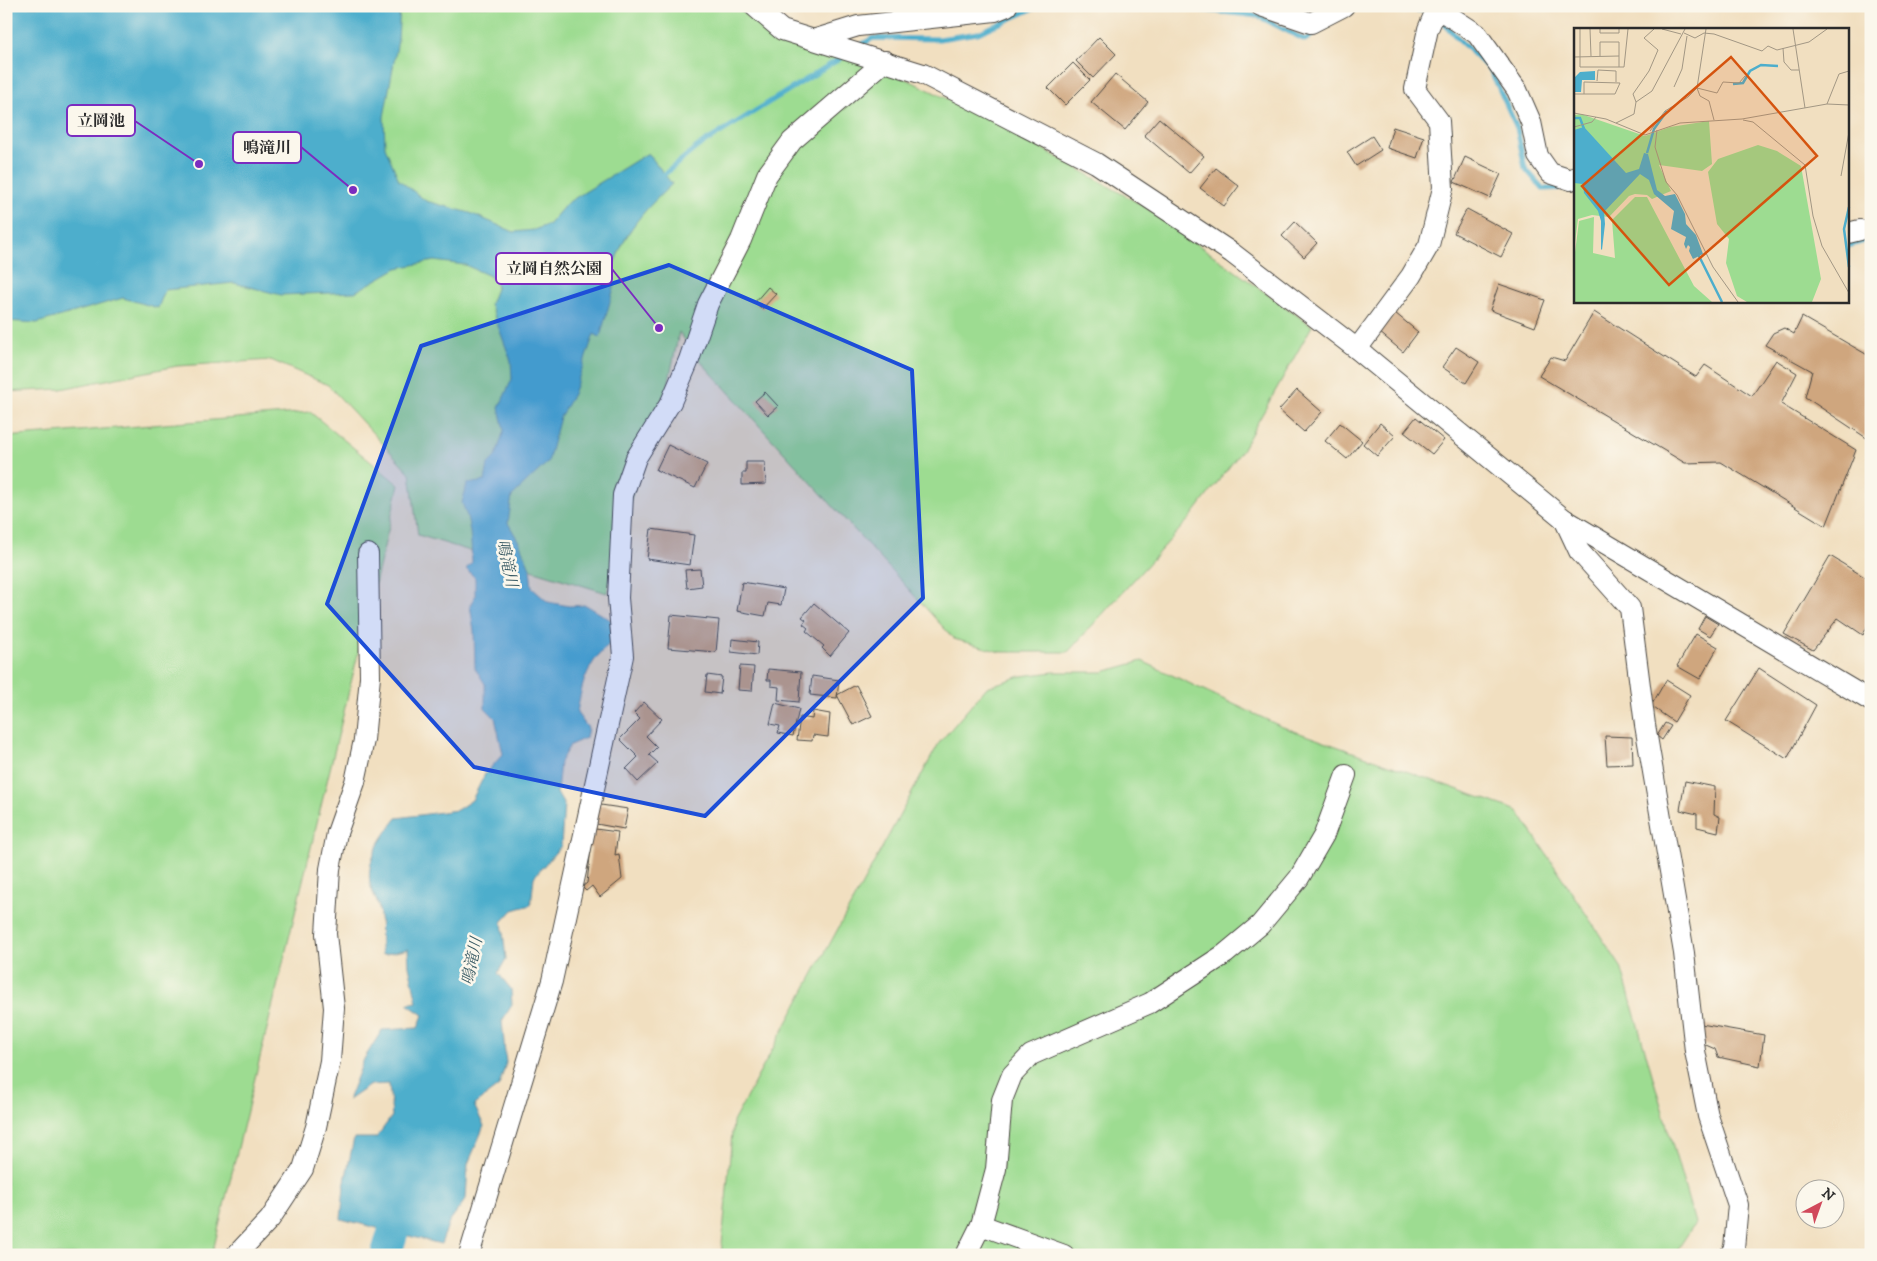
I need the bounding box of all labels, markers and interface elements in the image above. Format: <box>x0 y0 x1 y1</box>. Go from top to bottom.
inset map <box>1574 28 1850 302</box>
callout: 立岡池 <box>67 105 135 136</box>
text: 立岡池 <box>77 111 125 131</box>
callout: 鳴滝川 <box>233 132 301 163</box>
text: 鳴滝川 <box>243 138 291 158</box>
callout: 立岡自然公園 <box>496 253 612 284</box>
text: 立岡自然公園 <box>506 259 602 279</box>
water label: 鳴滝川 <box>492 538 522 591</box>
water label: 鳴滝川 <box>457 934 487 987</box>
north arrow <box>1794 1178 1844 1228</box>
text: N <box>1818 1184 1838 1206</box>

